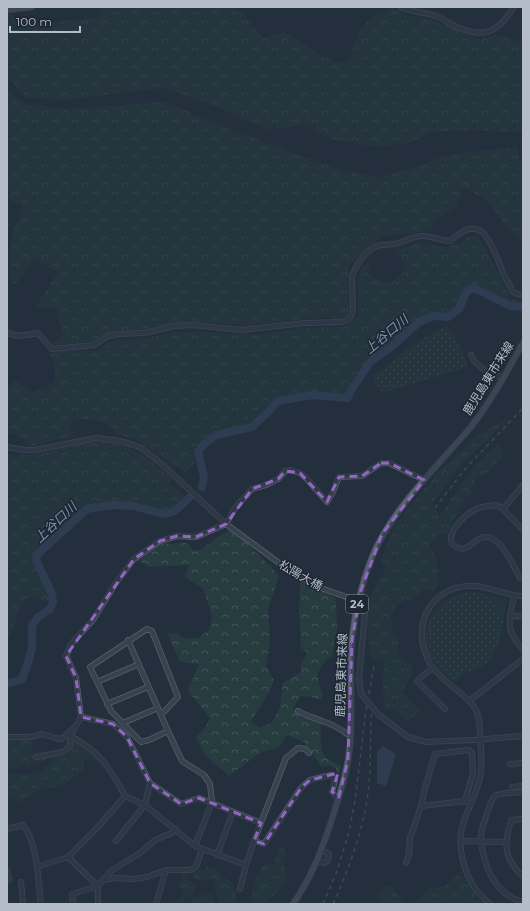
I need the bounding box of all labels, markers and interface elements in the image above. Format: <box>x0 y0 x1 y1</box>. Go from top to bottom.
scale bar <box>10 8 80 34</box>
text: 100 m <box>16 14 52 29</box>
water label: 上谷口川 <box>361 310 413 357</box>
street label: 鹿児島東市来線 <box>459 338 517 418</box>
water label: 上谷口川 <box>31 497 81 546</box>
street label: 松陽大橋 <box>276 557 326 593</box>
road number: 24 <box>346 595 368 613</box>
street label: 鹿児島東市来線 <box>332 633 350 717</box>

